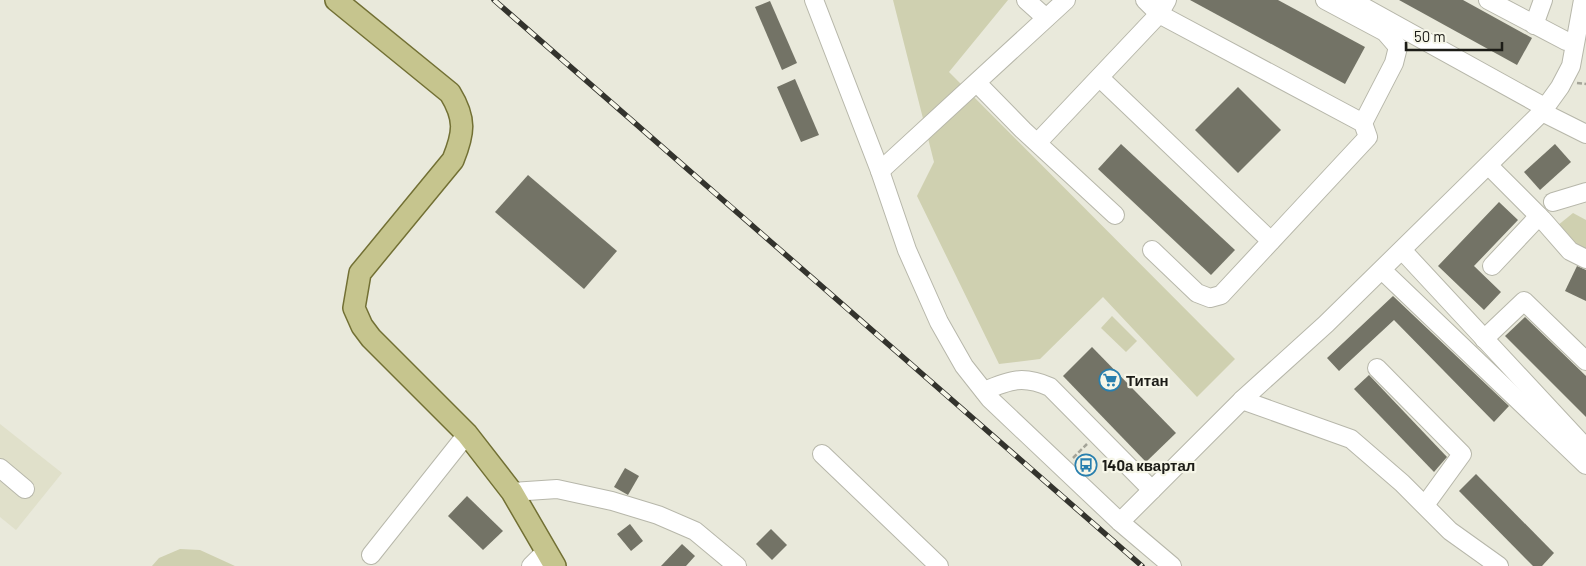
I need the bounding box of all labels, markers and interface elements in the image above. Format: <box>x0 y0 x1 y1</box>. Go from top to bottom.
scale bar <box>1406 20 1502 52</box>
text: 50 m <box>1414 27 1446 45</box>
supermarket icon: Титан <box>1098 368 1122 392</box>
place label: Титан <box>1126 371 1169 389</box>
bus stop icon: 140а квартал <box>1074 453 1098 477</box>
place label: 140а квартал <box>1102 456 1195 474</box>

